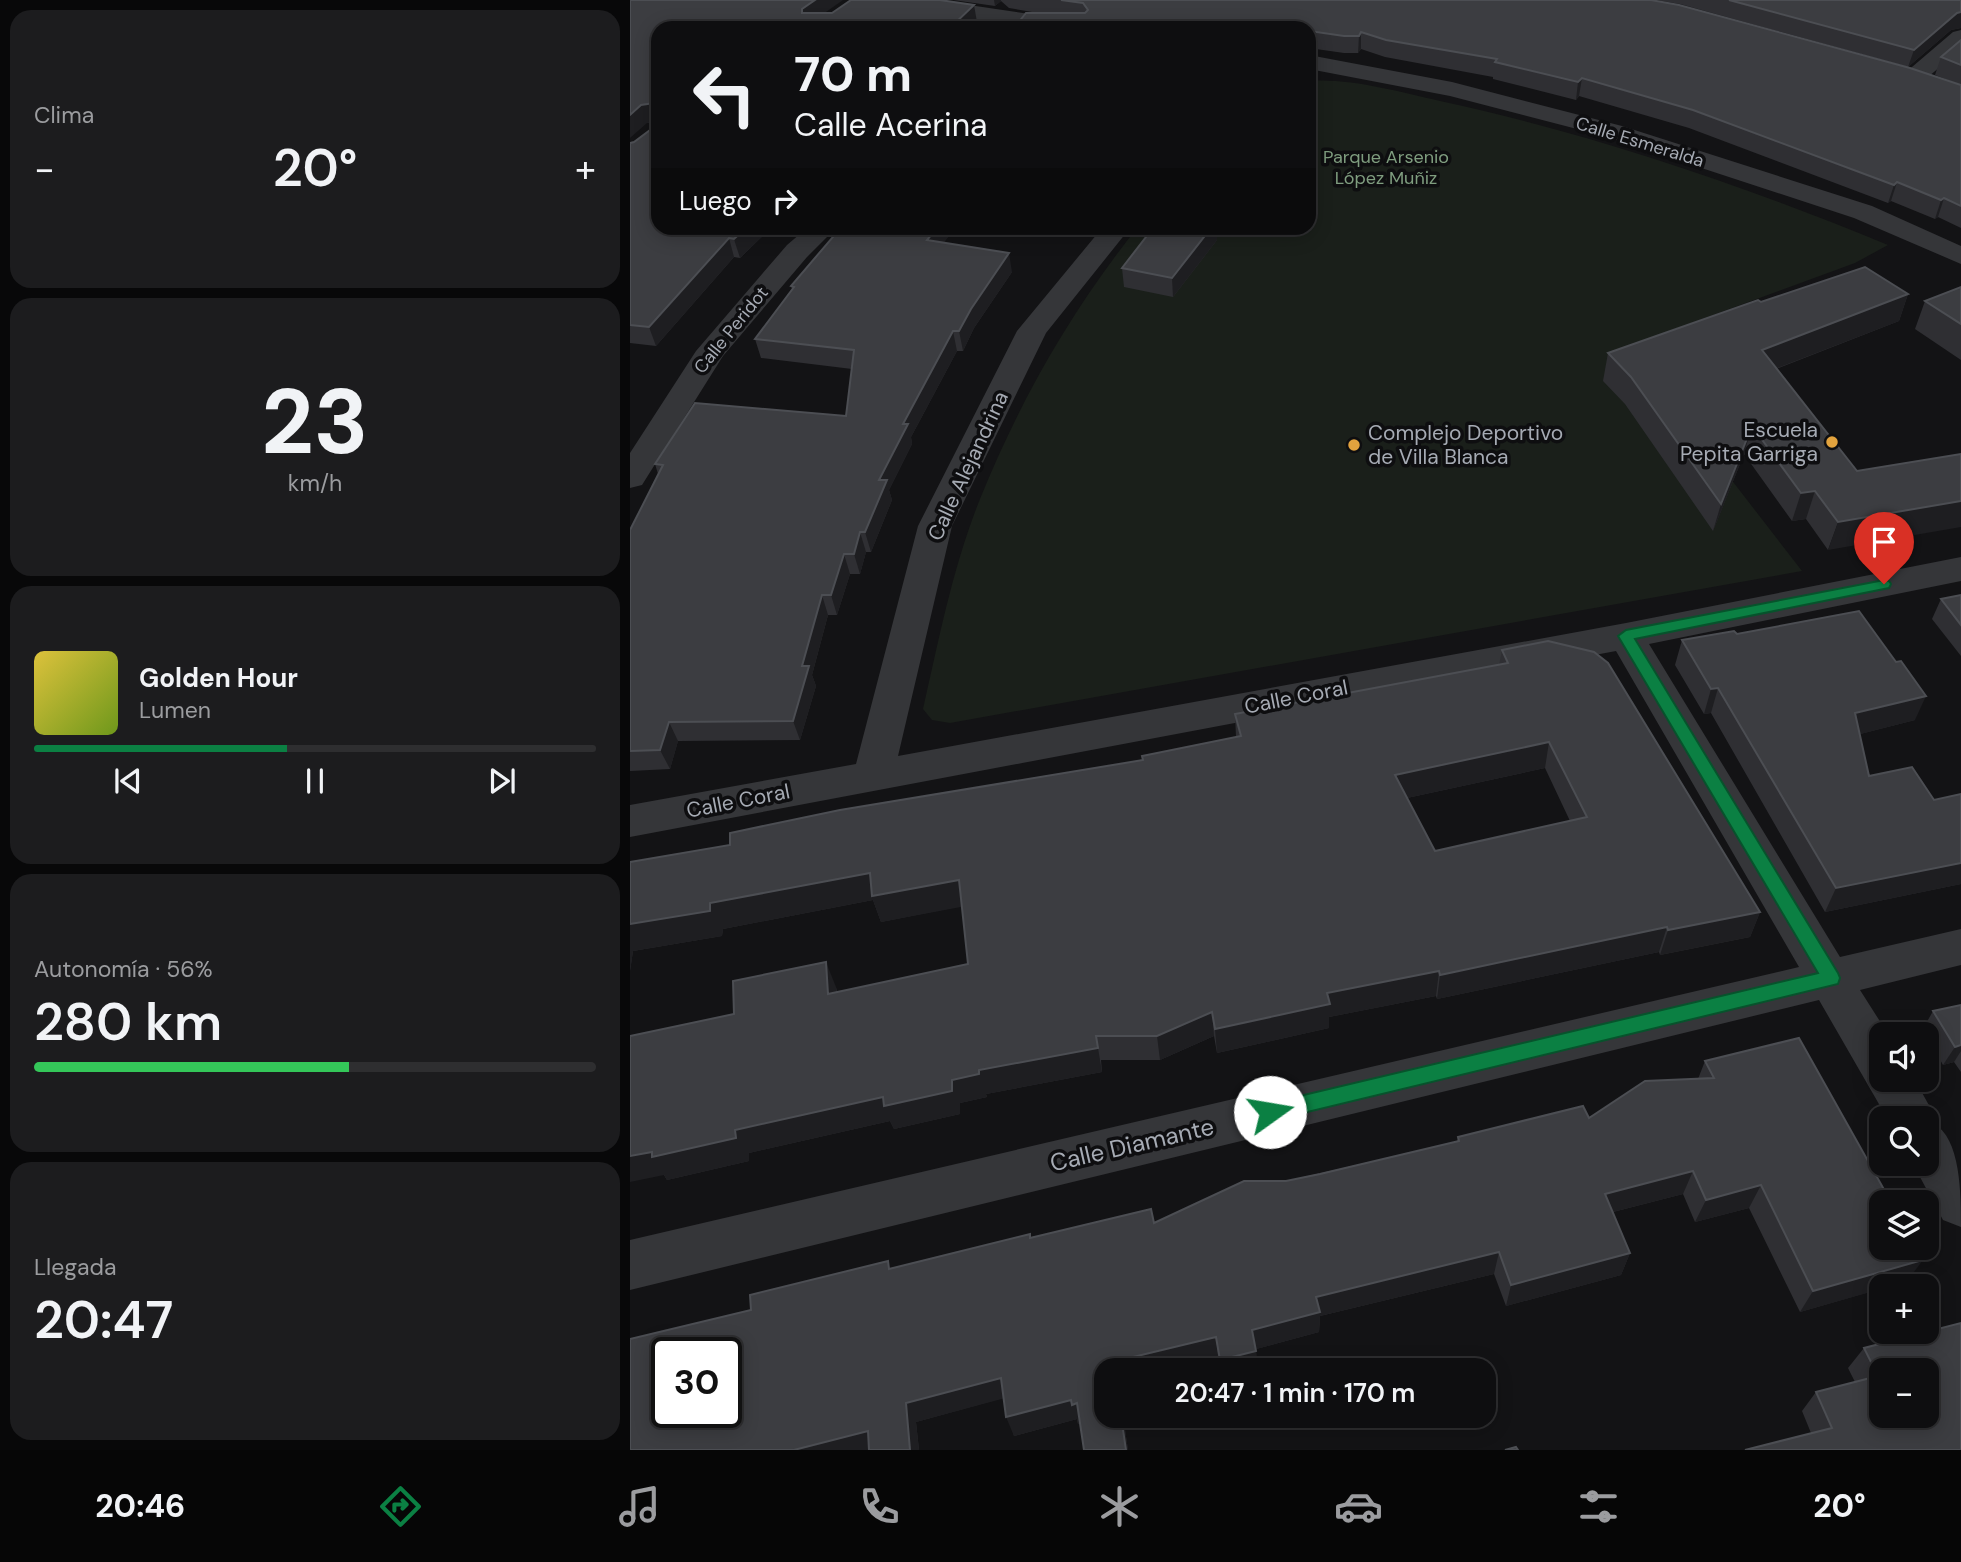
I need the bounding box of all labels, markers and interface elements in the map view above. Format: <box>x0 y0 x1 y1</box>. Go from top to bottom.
text: 70 m <box>794 42 912 106</box>
icon: left <box>679 49 770 140</box>
text: Clima <box>34 100 94 130</box>
text: Calle Acerina <box>794 104 987 146</box>
street label: Calle Esmeralda <box>1573 111 1707 173</box>
text: 20° <box>273 134 357 202</box>
text: − <box>34 144 55 194</box>
text: + <box>575 144 596 194</box>
park label: Parque Arsenio López Muñiz <box>1323 145 1449 190</box>
icon: right <box>766 182 804 220</box>
text: Luego <box>679 184 752 218</box>
street label: Calle Peridot <box>688 281 774 379</box>
text: 23 <box>261 363 369 481</box>
street label: Calle Alejandrina <box>921 387 1015 545</box>
place label: Escuela Pepita Garriga <box>1680 416 1818 468</box>
place label: Complejo Deportivo de Villa Blanca <box>1368 419 1563 471</box>
marker: Escuela Pepita Garriga <box>1824 434 1840 450</box>
marker: Complejo Deportivo de Villa Blanca <box>1346 437 1362 453</box>
text: km/h <box>288 468 342 498</box>
pin <box>1854 512 1914 584</box>
icon: arrive <box>1865 523 1903 561</box>
text: Golden Hour <box>139 661 298 695</box>
street label: Calle Coral <box>1242 673 1350 721</box>
text: Lumen <box>139 695 211 725</box>
icon: previous <box>109 762 147 800</box>
icon: pause <box>296 762 334 800</box>
icon: next <box>483 762 521 800</box>
street label: Calle Coral <box>684 777 792 825</box>
text: Autonomía · 56% <box>34 954 212 984</box>
text: 280 km <box>34 988 222 1056</box>
map controls <box>1869 1022 1939 1428</box>
button: sound <box>1869 1022 1939 1092</box>
position arrow <box>1233 1075 1307 1149</box>
button: search <box>1869 1106 1939 1176</box>
street label: Calle Diamante <box>1047 1111 1217 1178</box>
button: layers <box>1869 1190 1939 1260</box>
text: Llegada <box>34 1252 117 1282</box>
button: + <box>1869 1274 1939 1344</box>
text: 20:47 <box>34 1286 173 1354</box>
speed limit sign: 30 <box>651 1337 742 1428</box>
button: − <box>1869 1358 1939 1428</box>
text: 20:47 · 1 min · 170 m <box>1175 1376 1415 1410</box>
icon: directions <box>376 1482 425 1531</box>
icon: music <box>615 1482 664 1531</box>
icon: phone <box>855 1482 904 1531</box>
icon: climate <box>1095 1482 1144 1531</box>
icon: car <box>1334 1482 1383 1531</box>
icon: filters <box>1574 1482 1623 1531</box>
text: 20:46 <box>95 1485 185 1527</box>
text: 20° <box>1813 1485 1866 1527</box>

